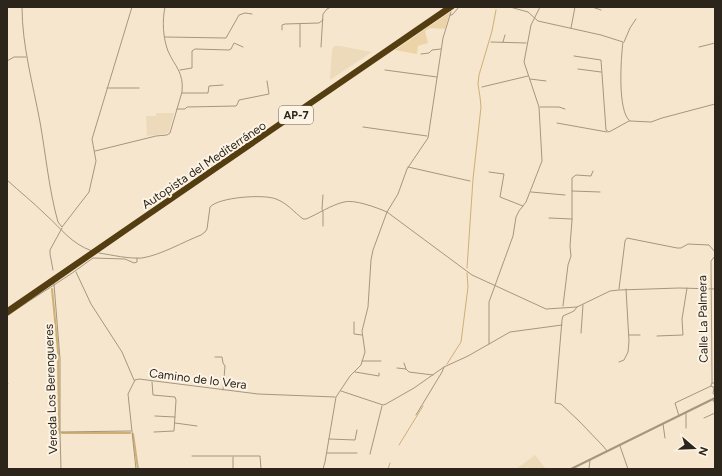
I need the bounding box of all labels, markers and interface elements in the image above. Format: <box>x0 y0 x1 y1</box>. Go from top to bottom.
road number: AP-7 <box>279 106 313 124</box>
street label: Autopista del Mediterráneo <box>139 118 269 212</box>
street label: Calle La Palmera <box>695 275 711 363</box>
street label: Vereda Los Berengueres <box>42 323 60 454</box>
street label: Camino de lo Vera <box>148 366 248 392</box>
north arrow <box>674 428 714 468</box>
text: N <box>695 445 711 457</box>

